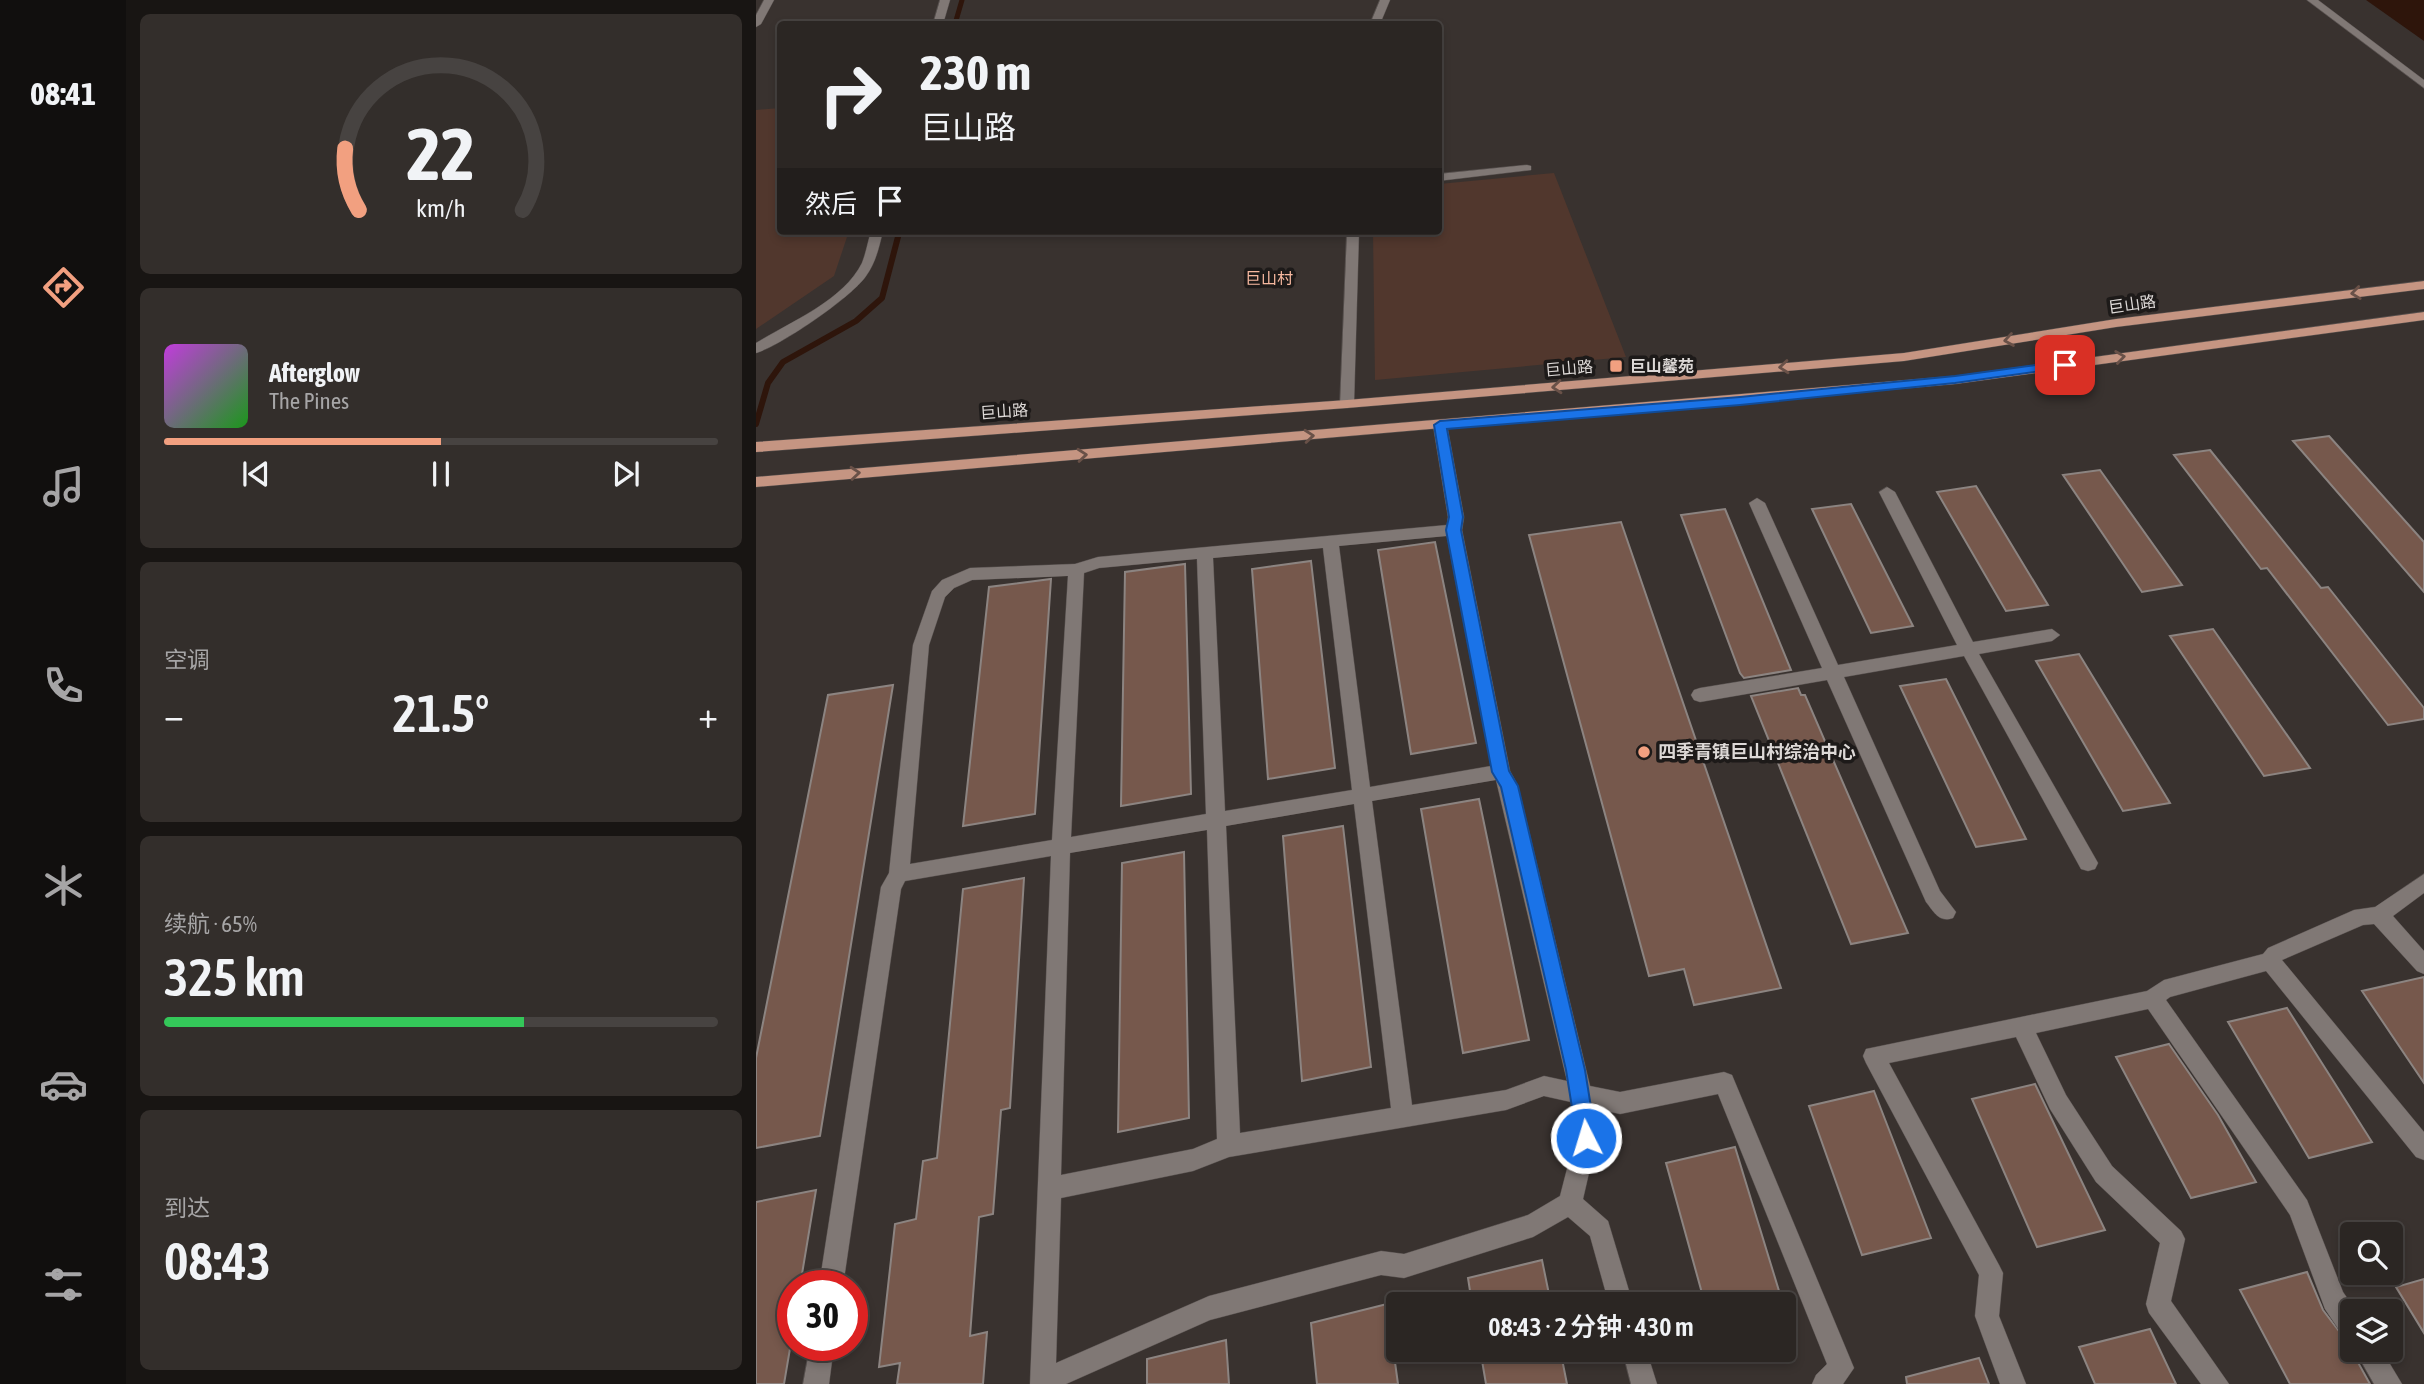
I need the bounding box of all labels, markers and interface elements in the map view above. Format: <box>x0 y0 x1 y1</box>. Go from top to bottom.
text: 230 m <box>920 44 1031 100</box>
icon: right <box>805 49 896 140</box>
text: 08:41 <box>30 75 96 112</box>
text: 巨山路 <box>920 109 1016 146</box>
text: 22 <box>407 112 475 195</box>
icon: arrive <box>871 182 909 220</box>
text: 然后 <box>805 189 857 219</box>
text: km/h <box>416 194 466 222</box>
icon: directions <box>39 263 88 312</box>
district label: 巨山村 <box>1245 269 1293 287</box>
one-way arrow <box>2350 286 2362 301</box>
street label: 巨山路 <box>2107 292 2157 316</box>
one-way arrow <box>2004 332 2015 347</box>
pin <box>2035 335 2095 395</box>
icon: arrive <box>2046 346 2084 384</box>
one-way arrow <box>2114 350 2126 365</box>
street label: 巨山路 <box>1544 357 1594 379</box>
place label: 巨山馨苑 <box>1630 357 1694 375</box>
text: Afterglow <box>269 358 360 388</box>
marker: 巨山馨苑 <box>1608 358 1624 374</box>
one-way arrow <box>1778 359 1789 374</box>
one-way arrow <box>1551 379 1563 394</box>
text: The Pines <box>269 388 349 414</box>
street label: 巨山路 <box>979 400 1029 422</box>
one-way arrow <box>1303 429 1314 444</box>
one-way arrow <box>1077 448 1088 463</box>
icon: previous <box>237 455 275 493</box>
icon: pause <box>422 455 460 493</box>
icon: next <box>607 455 645 493</box>
icon: music <box>39 462 88 511</box>
one-way arrow <box>850 466 861 481</box>
text: 空调 <box>164 647 210 673</box>
icon: phone <box>39 661 88 710</box>
text: 21.5° <box>393 683 489 743</box>
text: − <box>164 693 184 736</box>
text: + <box>698 693 718 736</box>
place label: 四季青镇巨山村综治中心 <box>1658 741 1856 762</box>
marker: 四季青镇巨山村综治中心 <box>1636 744 1652 760</box>
icon: climate <box>39 861 88 910</box>
text: 续航 · 65% <box>164 911 257 937</box>
text: 325 km <box>164 947 305 1007</box>
icon: car <box>39 1060 88 1109</box>
position arrow <box>1549 1101 1623 1175</box>
text: 到达 <box>164 1195 210 1221</box>
map controls <box>2340 1222 2403 1362</box>
button: search <box>2340 1222 2403 1285</box>
text: 08:43 <box>164 1231 271 1291</box>
icon: filters <box>39 1260 88 1309</box>
speed limit sign: 30 <box>777 1270 868 1361</box>
button: layers <box>2340 1299 2403 1362</box>
text: 08:43 · 2 分钟 · 430 m <box>1488 1312 1694 1342</box>

